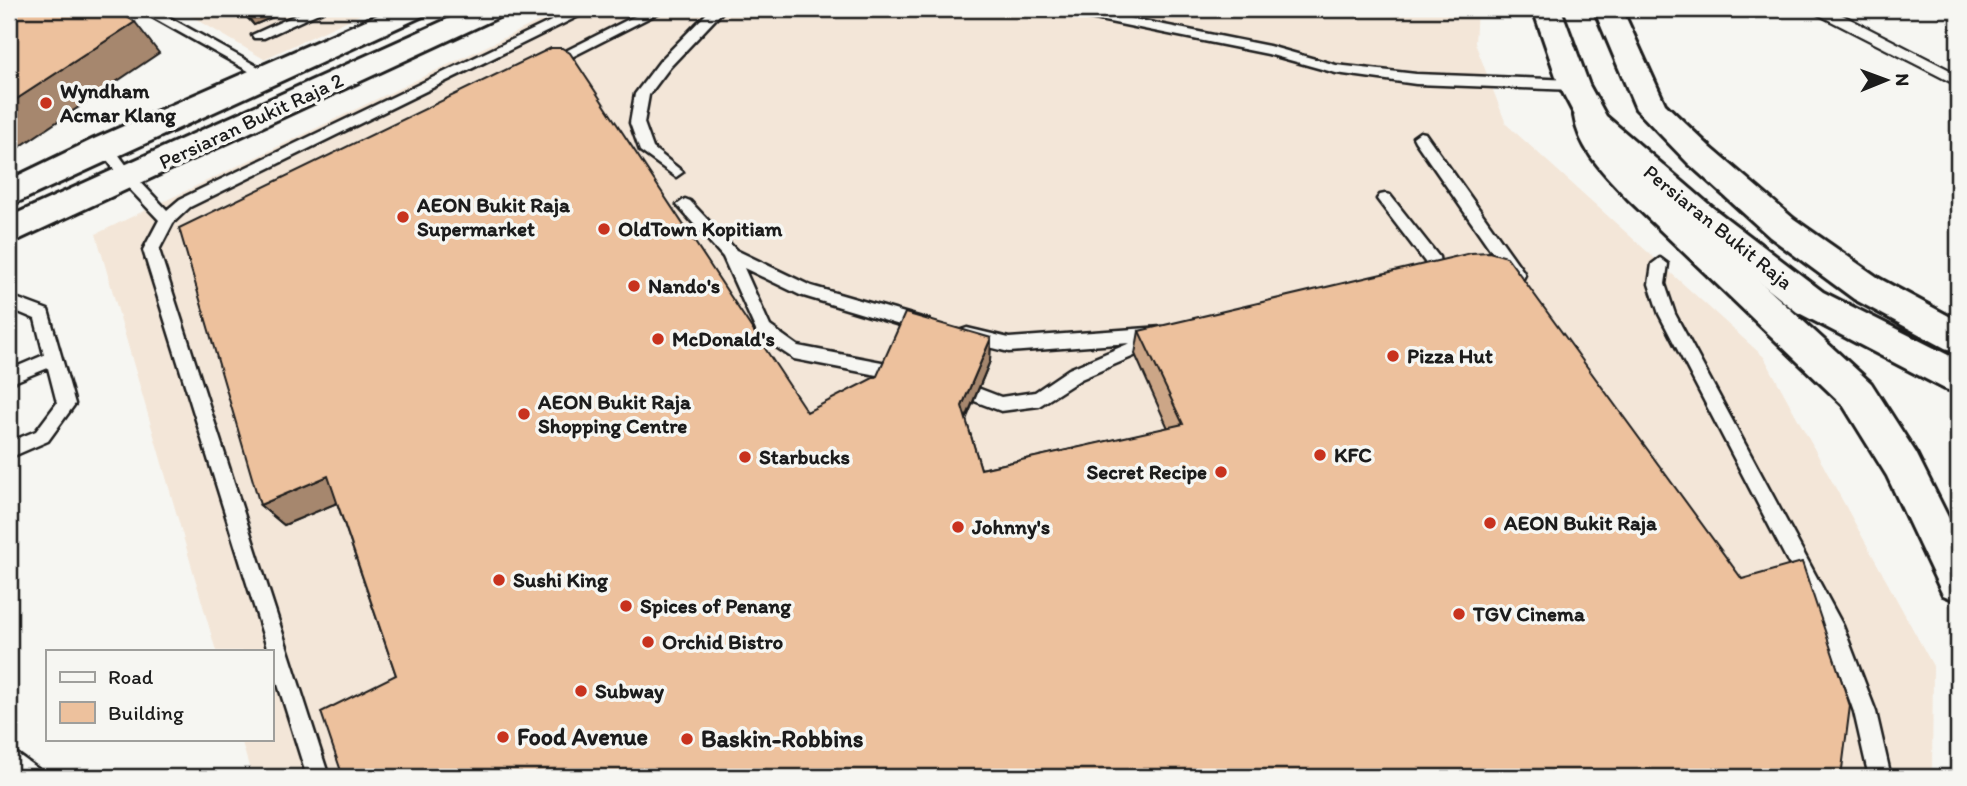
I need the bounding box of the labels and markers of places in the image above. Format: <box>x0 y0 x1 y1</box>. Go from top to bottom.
place label: Wyndham Acmar Klang <box>59 78 177 128</box>
marker: Wyndham Acmar Klang <box>38 95 54 111</box>
place label: AEON Bukit Raja Supermarket <box>416 192 571 242</box>
marker: AEON Bukit Raja Supermarket <box>395 209 411 225</box>
place label: OldTown Kopitiam <box>618 216 783 242</box>
marker: OldTown Kopitiam <box>596 221 612 237</box>
place label: Nando's <box>648 273 720 298</box>
marker: Nando's <box>626 278 642 294</box>
place label: McDonald's <box>672 326 775 351</box>
marker: McDonald's <box>650 331 666 347</box>
place label: Pizza Hut <box>1407 343 1493 368</box>
marker: Pizza Hut <box>1385 348 1401 364</box>
place label: AEON Bukit Raja Shopping Centre <box>537 389 692 439</box>
marker: AEON Bukit Raja Shopping Centre <box>516 406 532 422</box>
place label: KFC <box>1334 442 1372 467</box>
place label: Starbucks <box>759 444 850 469</box>
marker: KFC <box>1312 447 1328 463</box>
marker: Starbucks <box>737 449 753 465</box>
place label: Secret Recipe <box>1086 459 1207 485</box>
marker: Secret Recipe <box>1213 464 1229 480</box>
place label: AEON Bukit Raja <box>1503 510 1658 536</box>
place label: Johnny's <box>971 514 1050 540</box>
marker: AEON Bukit Raja <box>1482 515 1498 531</box>
marker: Johnny's <box>950 519 966 535</box>
place label: Sushi King <box>513 567 609 593</box>
marker: Sushi King <box>491 572 507 588</box>
place label: Spices of Penang <box>640 593 792 619</box>
marker: Spices of Penang <box>618 598 634 614</box>
place label: TGV Cinema <box>1472 601 1586 626</box>
marker: TGV Cinema <box>1451 606 1467 622</box>
place label: Orchid Bistro <box>662 629 784 654</box>
marker: Orchid Bistro <box>640 634 656 650</box>
place label: Subway <box>595 678 665 704</box>
marker: Subway <box>573 683 589 699</box>
place label: Food Avenue <box>517 722 648 751</box>
place label: Baskin-Robbins <box>701 724 864 753</box>
marker: Food Avenue <box>495 729 511 745</box>
marker: Baskin-Robbins <box>679 731 695 747</box>

